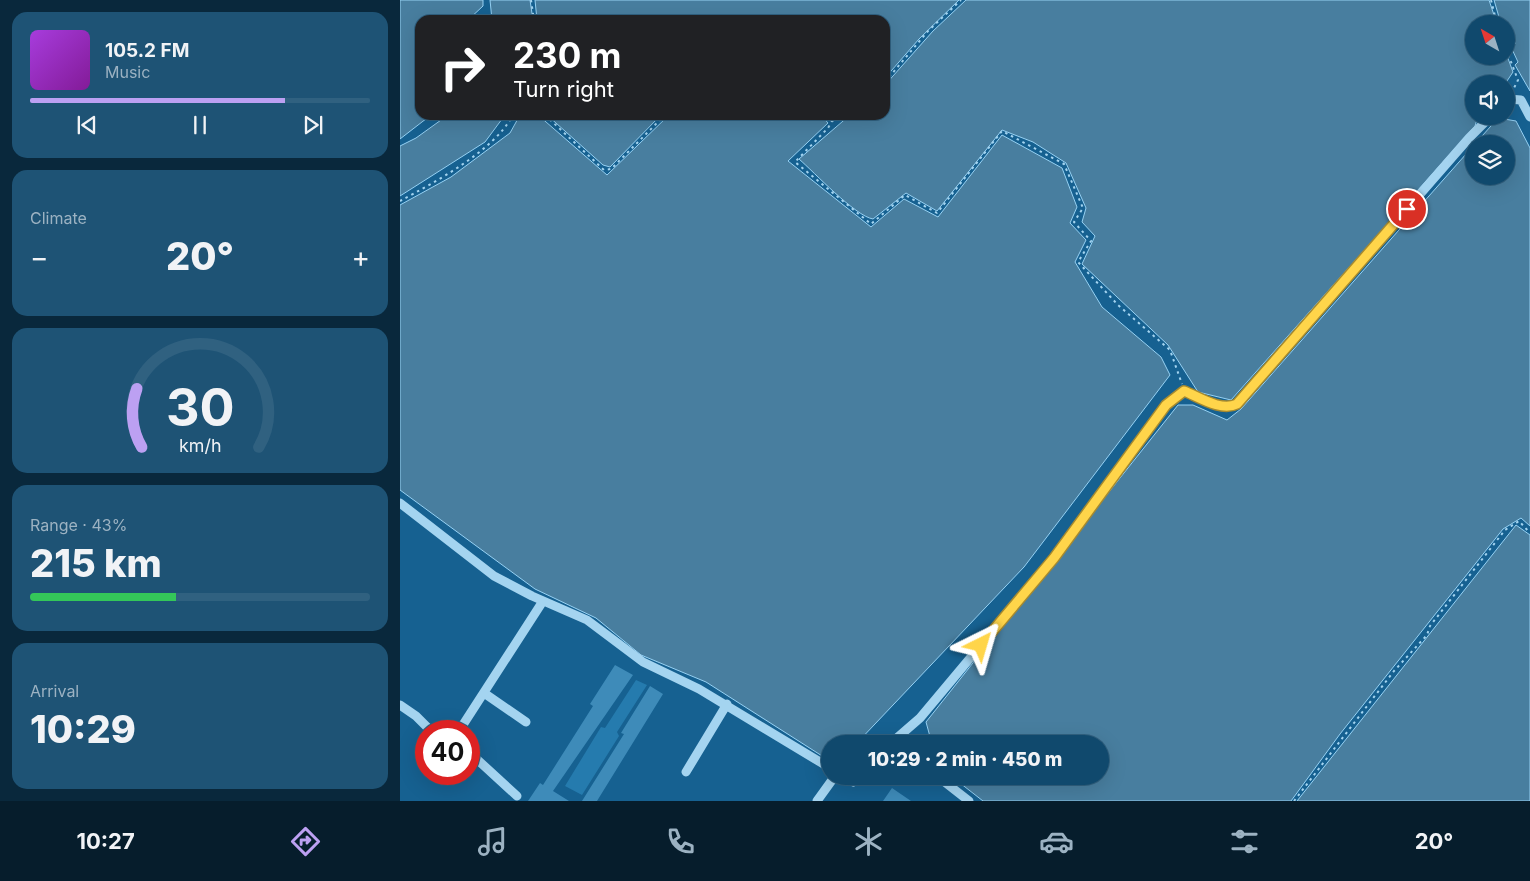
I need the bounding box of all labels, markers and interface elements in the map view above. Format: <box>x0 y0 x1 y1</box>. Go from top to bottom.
north arrow <box>1465 15 1515 65</box>
map controls <box>1465 15 1515 185</box>
text: 230 m <box>513 34 621 76</box>
icon: right <box>430 35 495 100</box>
text: 105.2 FM <box>105 39 189 62</box>
text: Music <box>105 62 150 82</box>
button: sound <box>1465 75 1515 125</box>
text: Turn right <box>513 76 614 102</box>
icon: previous <box>73 111 101 139</box>
icon: pause <box>186 111 214 139</box>
icon: next <box>299 111 327 139</box>
button: layers <box>1465 135 1515 185</box>
pin <box>1386 188 1428 230</box>
icon: arrive <box>1393 195 1421 223</box>
text: Climate <box>30 208 87 228</box>
text: 20° <box>166 233 234 279</box>
text: − <box>30 240 49 274</box>
text: + <box>351 240 370 274</box>
text: 30 <box>166 376 234 439</box>
text: km/h <box>179 435 221 456</box>
text: Range · 43% <box>30 515 127 535</box>
text: 215 km <box>30 540 162 586</box>
position arrow <box>954 618 1006 670</box>
text: Arrival <box>30 681 79 701</box>
text: 10:29 <box>30 706 136 752</box>
speed limit sign: 40 <box>415 720 480 785</box>
text: 10:29 · 2 min · 450 m <box>868 748 1062 771</box>
icon: directions <box>288 824 323 859</box>
icon: music <box>475 824 510 859</box>
icon: phone <box>663 824 698 859</box>
icon: climate <box>851 824 886 859</box>
icon: car <box>1039 824 1074 859</box>
icon: filters <box>1227 824 1262 859</box>
text: 10:27 <box>76 828 135 854</box>
text: 20° <box>1415 828 1453 854</box>

